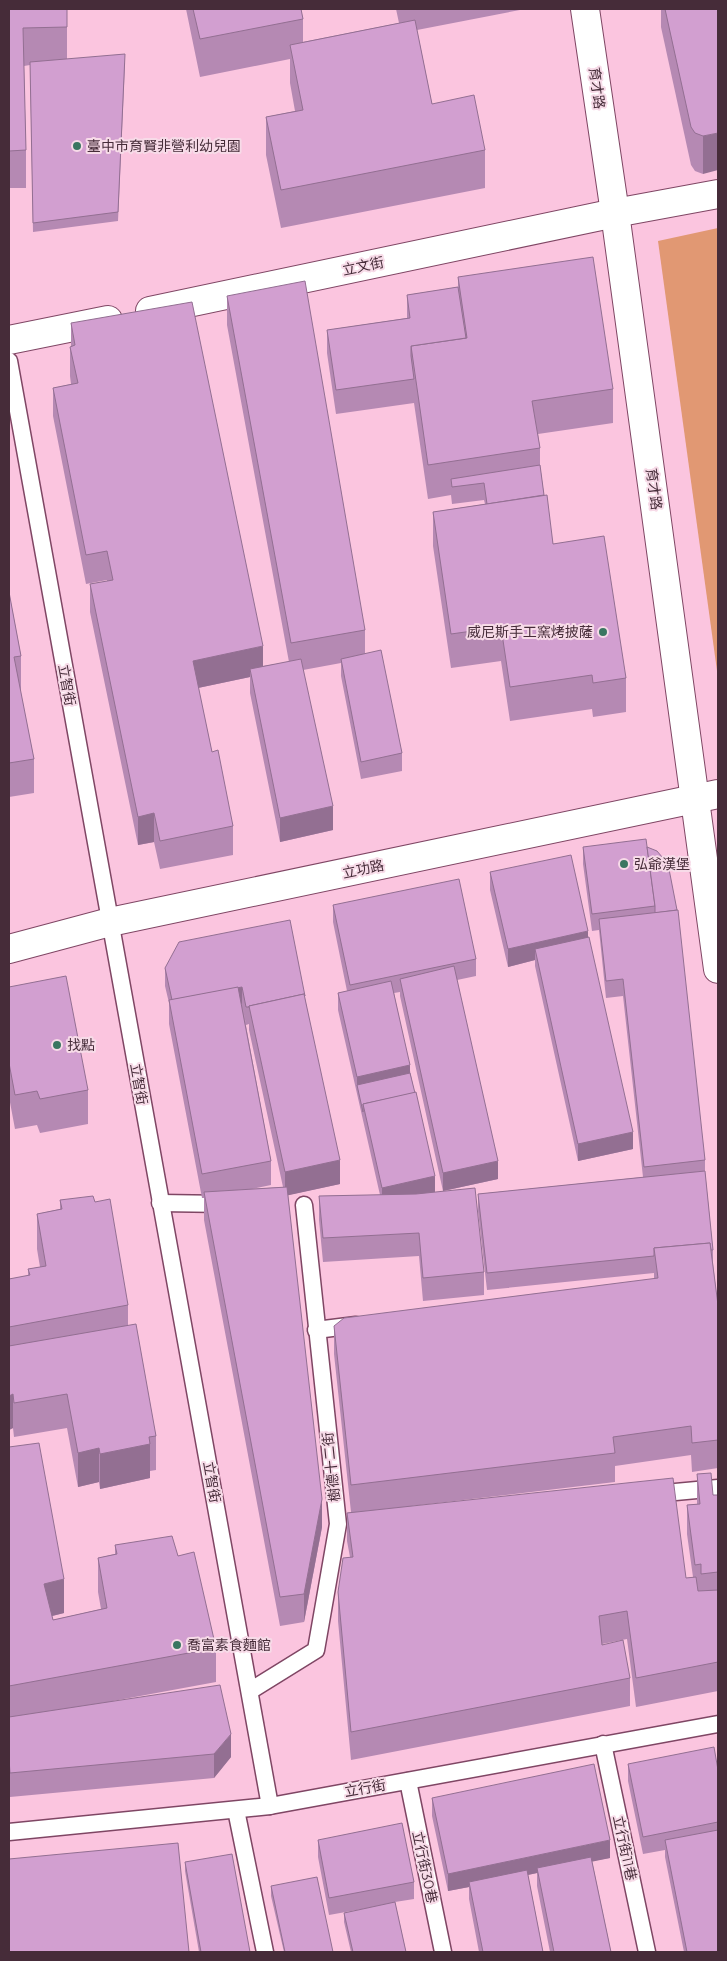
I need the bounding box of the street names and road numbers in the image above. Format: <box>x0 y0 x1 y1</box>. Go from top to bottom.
street label: 育才路 <box>585 66 609 110</box>
street label: 立文街 <box>341 253 385 279</box>
street label: 育才路 <box>642 467 666 511</box>
street label: 立智街 <box>54 663 80 707</box>
street label: 立功路 <box>341 856 385 882</box>
street label: 立智街 <box>126 1062 152 1106</box>
street label: 樹德十二街 <box>318 1431 344 1503</box>
street label: 立智街 <box>199 1460 225 1504</box>
street label: 立行街 <box>343 1775 387 1801</box>
street label: 立行街11巷 <box>609 1814 641 1882</box>
street label: 立行街30巷 <box>409 1829 441 1905</box>

